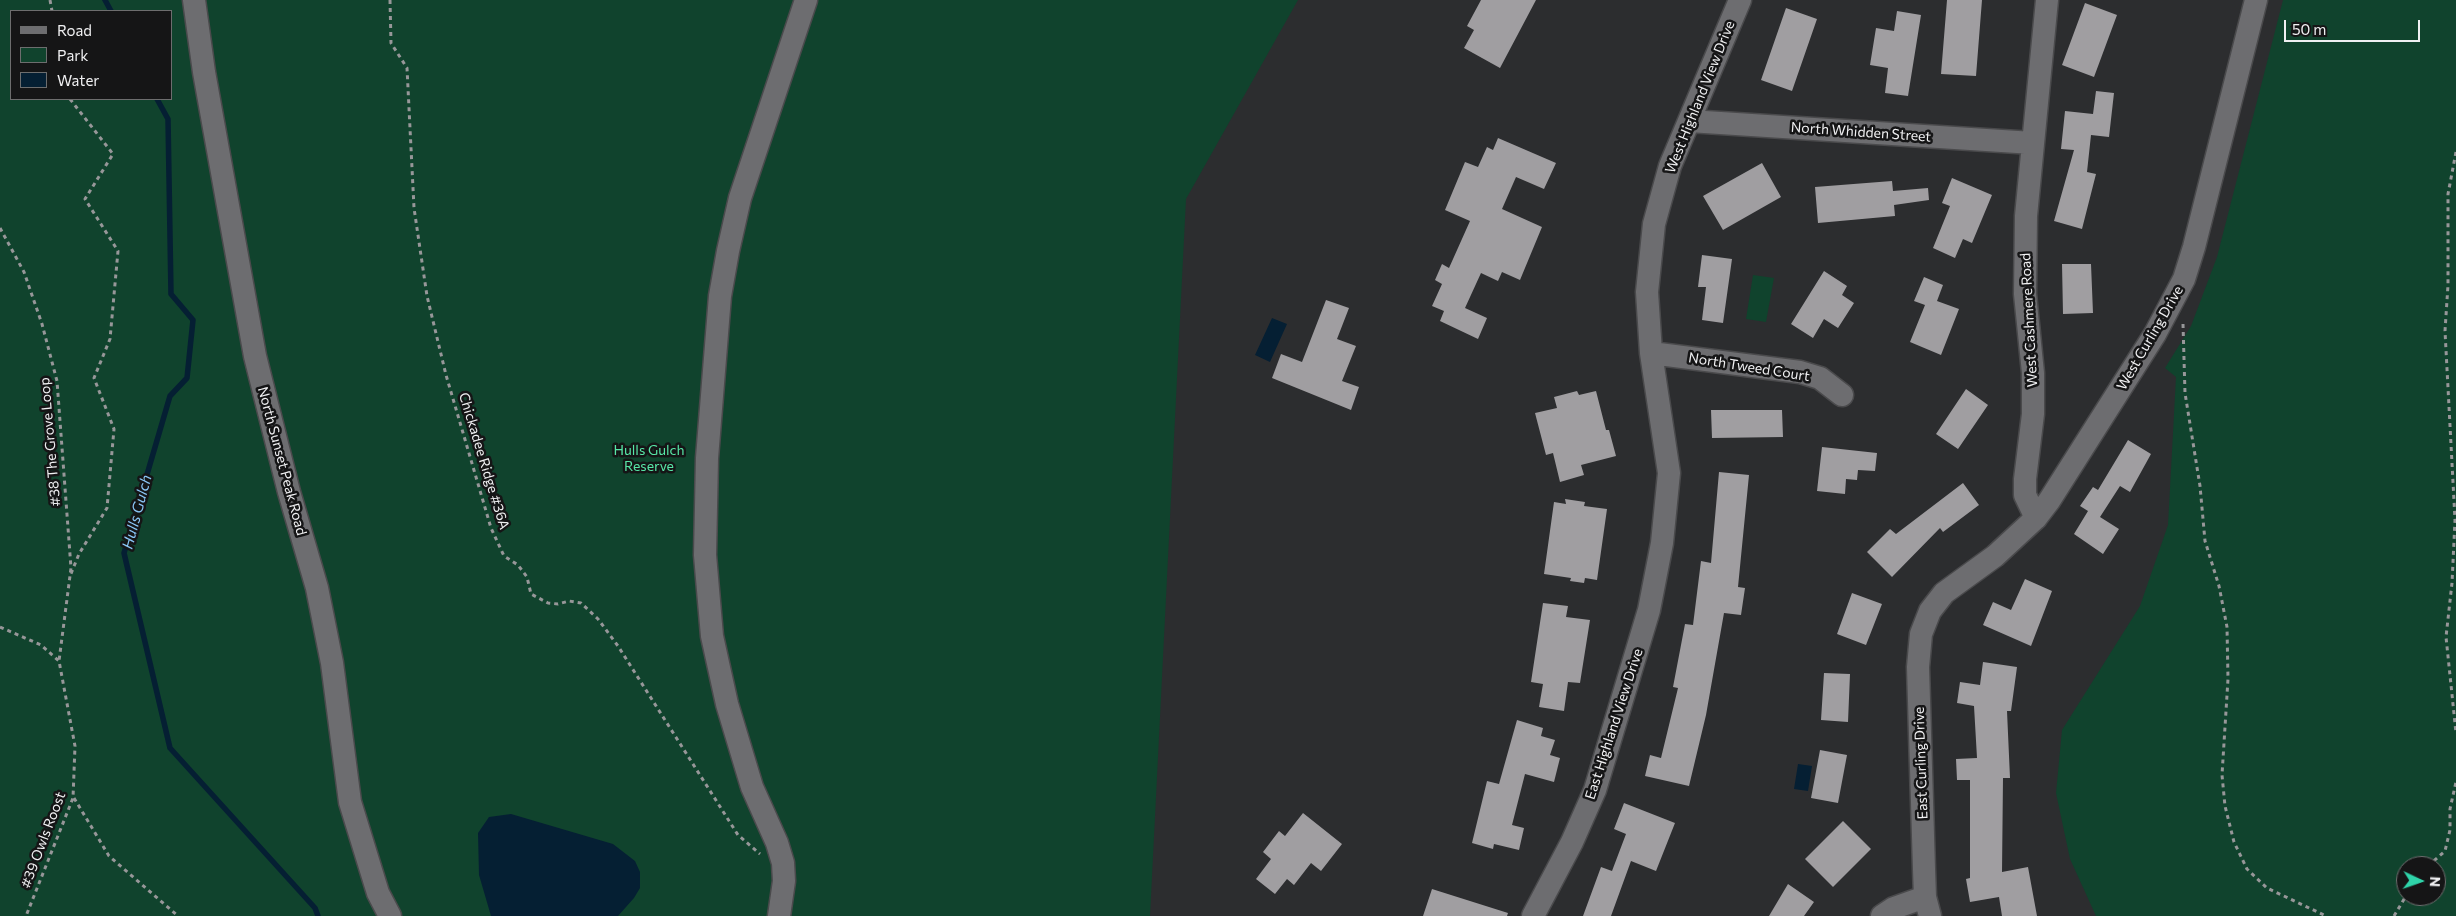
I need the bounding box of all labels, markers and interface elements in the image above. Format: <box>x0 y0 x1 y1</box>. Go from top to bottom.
legend <box>10 10 172 100</box>
scale bar <box>2286 10 2422 42</box>
street label: West Highland View Drive <box>1662 18 1738 176</box>
text: 50 m <box>2292 20 2326 38</box>
text: Road <box>57 21 92 39</box>
text: Park <box>57 46 88 64</box>
text: Water <box>57 71 99 89</box>
street label: North Whidden Street <box>1790 119 1932 145</box>
street label: West Cashmere Road <box>2017 252 2041 388</box>
street label: West Curling Drive <box>2113 283 2187 393</box>
street label: North Tweed Court <box>1687 349 1811 385</box>
street label: #38 The Grove Loop <box>36 377 64 507</box>
street label: North Sunset Peak Road <box>254 385 310 537</box>
street label: Chickadee Ridge #36A <box>455 390 513 532</box>
park label: Hulls Gulch Reserve <box>613 442 685 474</box>
water label: Hulls Gulch <box>118 473 156 551</box>
street label: East Highland View Drive <box>1582 646 1646 802</box>
street label: East Curling Drive <box>1911 706 1931 820</box>
street label: #39 Owls Roost <box>17 790 69 890</box>
north arrow <box>2396 856 2446 906</box>
text: N <box>2427 876 2444 887</box>

